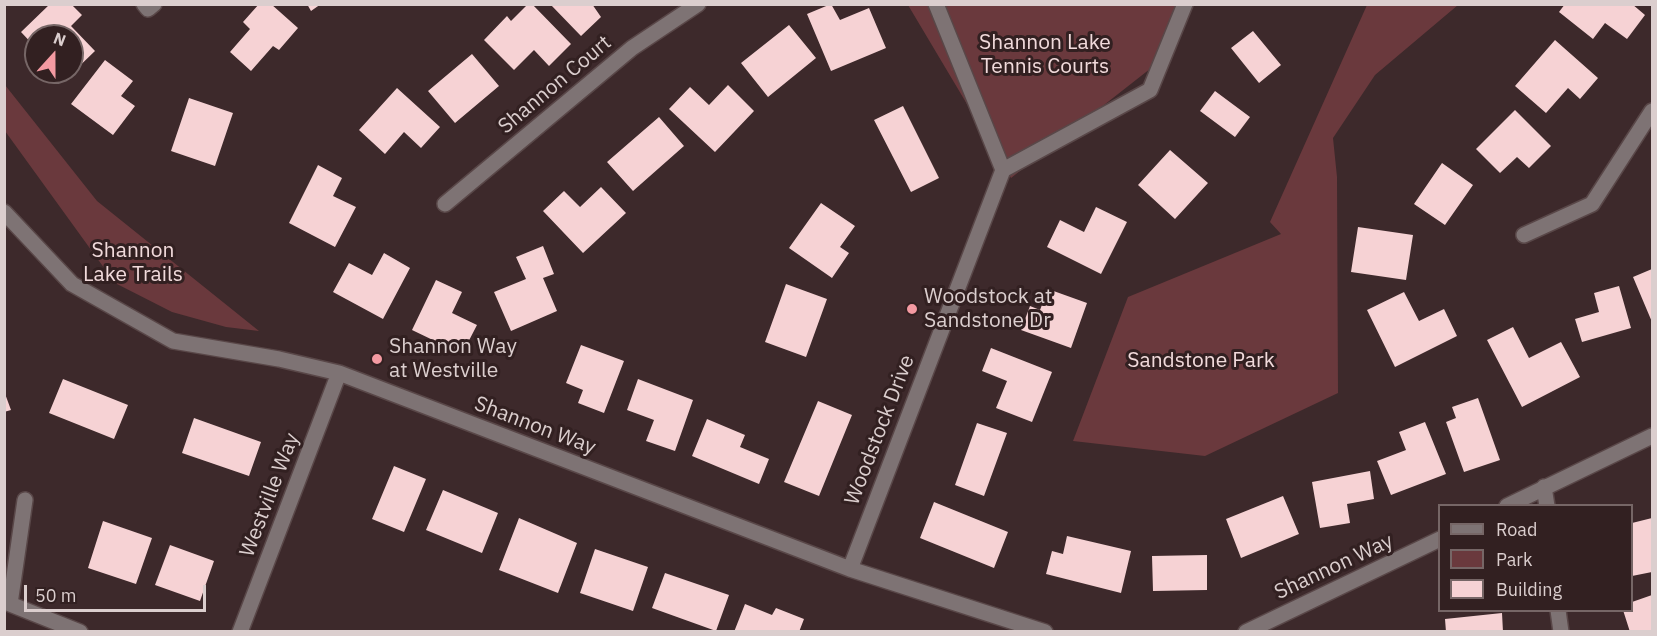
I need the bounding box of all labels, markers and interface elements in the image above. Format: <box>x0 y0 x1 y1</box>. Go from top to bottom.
north arrow <box>24 24 84 84</box>
text: N <box>51 28 69 50</box>
street label: Shannon Court <box>493 30 617 140</box>
park label: Shannon Lake Tennis Courts <box>979 30 1111 80</box>
park label: Shannon Lake Trails <box>83 238 183 288</box>
place label: Woodstock at Sandstone Dr <box>924 284 1052 334</box>
marker: Woodstock at Sandstone Dr <box>905 302 919 316</box>
place label: Shannon Way at Westville <box>389 334 517 384</box>
park label: Sandstone Park <box>1127 348 1275 374</box>
street label: Woodstock Drive <box>840 351 920 509</box>
marker: Shannon Way at Westville <box>370 352 384 366</box>
street label: Shannon Way <box>471 391 599 461</box>
street label: Westville Way <box>235 429 305 561</box>
legend <box>1438 504 1633 612</box>
text: Road <box>1496 518 1537 541</box>
street label: Shannon Way <box>1271 529 1397 605</box>
text: Park <box>1496 548 1532 571</box>
scale bar <box>27 573 208 611</box>
text: Building <box>1496 578 1562 601</box>
text: 50 m <box>35 584 77 607</box>

